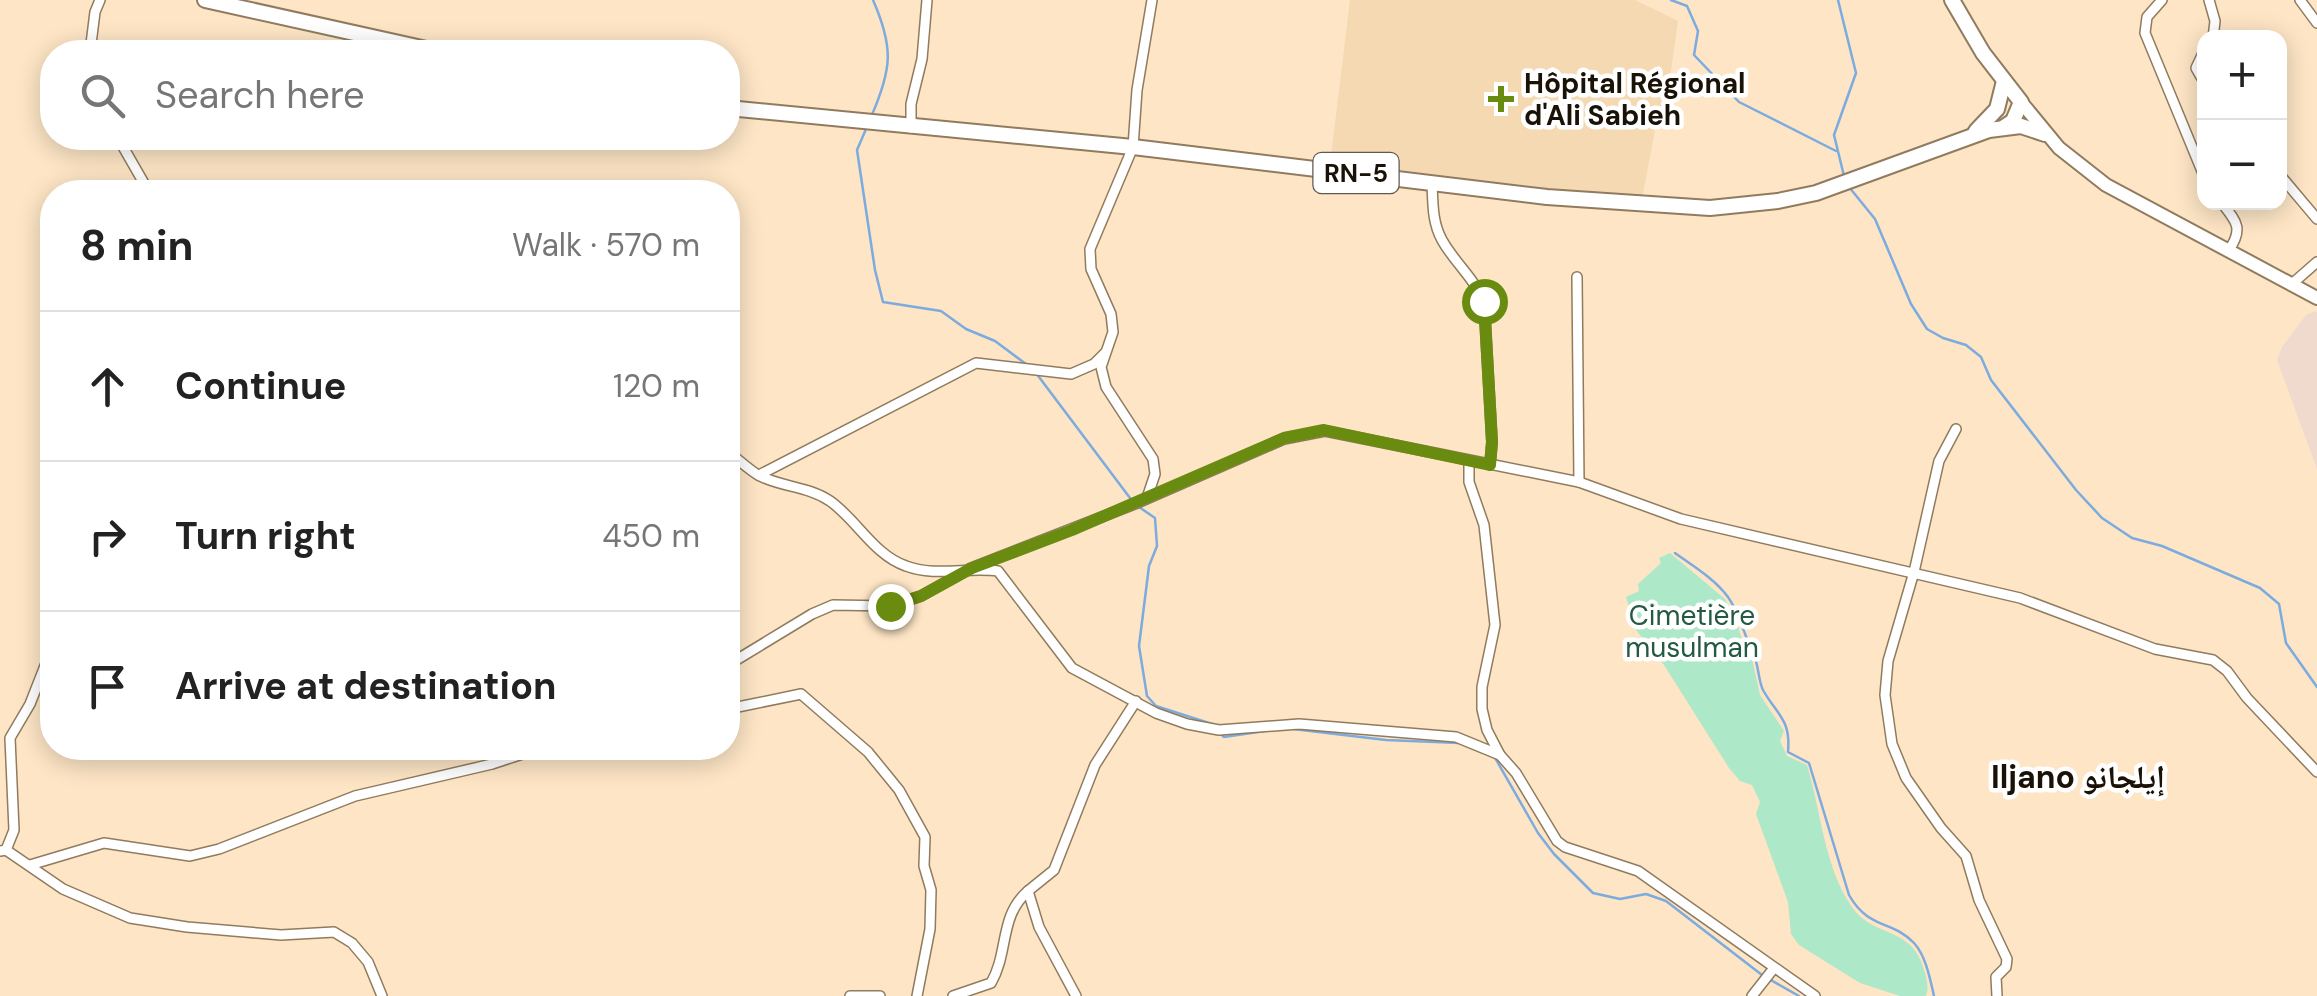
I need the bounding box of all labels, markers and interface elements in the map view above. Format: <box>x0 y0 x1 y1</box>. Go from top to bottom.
map controls <box>2197 30 2287 210</box>
button: + <box>2197 30 2287 120</box>
search box <box>40 40 740 150</box>
place label: Hôpital Régional d'Ali Sabieh <box>1524 65 1746 134</box>
icon: search <box>75 68 130 123</box>
text: Search here <box>155 70 365 120</box>
marker: Hôpital Régional d'Ali Sabieh <box>1488 86 1514 112</box>
button: − <box>2197 120 2287 210</box>
road number: RN-5 <box>1314 153 1398 193</box>
text: 8 min <box>80 218 193 273</box>
text: Walk · 570 m <box>512 224 700 266</box>
route start <box>1462 279 1508 325</box>
icon: ahead <box>80 359 135 414</box>
text: Continue <box>175 361 346 411</box>
text: 120 m <box>613 365 700 407</box>
icon: right <box>80 509 135 564</box>
text: Turn right <box>175 511 356 561</box>
text: 450 m <box>602 515 700 557</box>
route end <box>868 584 914 630</box>
park label: Cimetière musulman <box>1625 597 1759 666</box>
icon: arrive <box>80 659 135 714</box>
text: Arrive at destination <box>175 661 557 711</box>
district label: Iljano إيلجانو <box>1991 756 2165 798</box>

